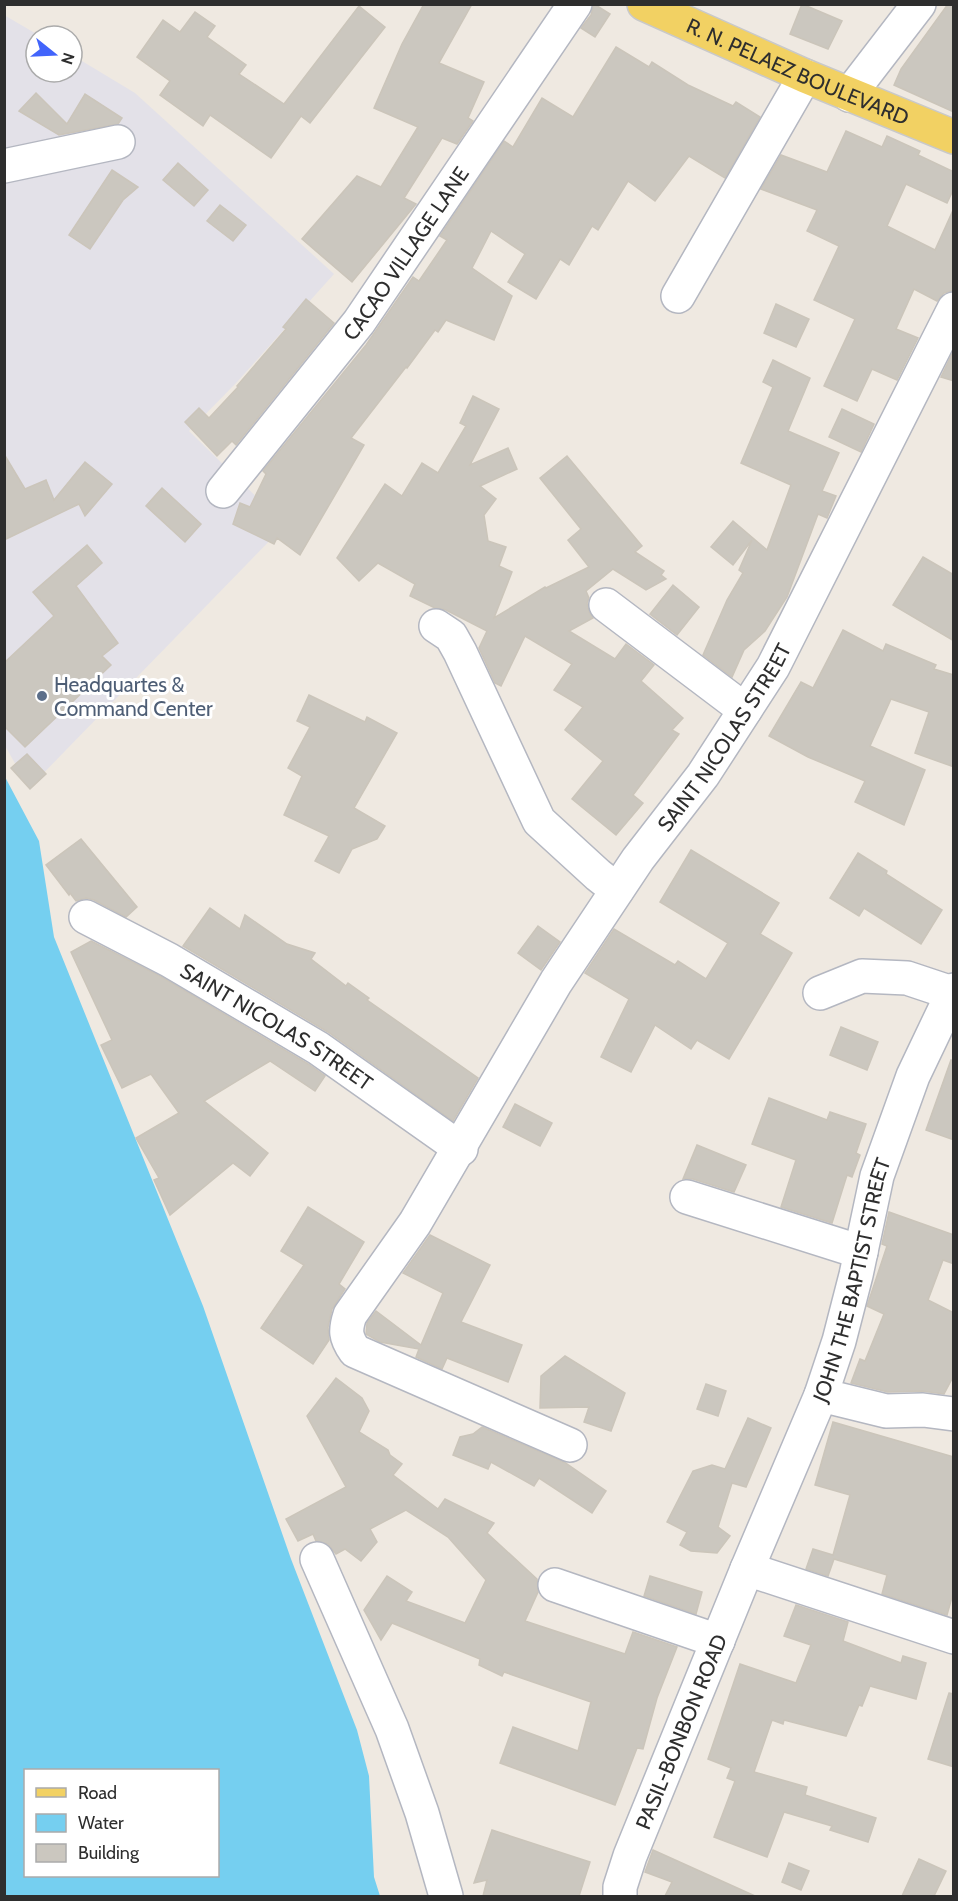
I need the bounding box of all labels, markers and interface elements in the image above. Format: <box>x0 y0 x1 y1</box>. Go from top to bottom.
street label: R. N. PELAEZ BOULEVARD <box>683 12 913 130</box>
north arrow <box>24 24 84 84</box>
text: N <box>57 50 79 67</box>
street label: CACAO VILLAGE LANE <box>337 162 473 345</box>
street label: SAINT NICOLAS STREET <box>652 639 795 836</box>
place label: Headquartes & Command Center <box>54 672 213 721</box>
marker: Headquartes & Command Center <box>35 689 49 703</box>
street label: SAINT NICOLAS STREET <box>176 957 378 1095</box>
street label: JOHN THE BAPTIST STREET <box>807 1154 895 1407</box>
street label: PASIL-BONBON ROAD <box>630 1630 732 1833</box>
legend <box>24 1769 219 1877</box>
text: Road <box>78 1782 117 1804</box>
text: Water <box>78 1812 124 1834</box>
text: Building <box>78 1842 140 1864</box>

